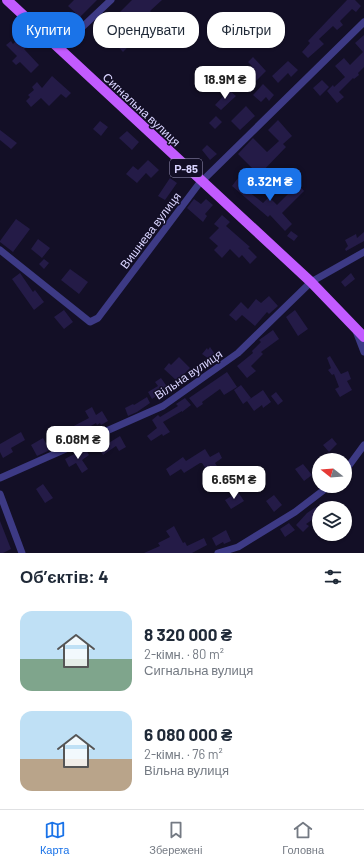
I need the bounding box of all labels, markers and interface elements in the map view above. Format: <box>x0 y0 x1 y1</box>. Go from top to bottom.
chip: Купити <box>12 12 85 48</box>
chip: Орендувати <box>93 12 199 48</box>
chip: Фільтри <box>207 12 285 48</box>
pin: 18.9M ₴ <box>188 66 262 100</box>
street label: Сигнальна вулиця <box>100 69 184 149</box>
text: 18.9M ₴ <box>204 71 246 87</box>
road number: Р-85 <box>170 159 202 177</box>
pin: 8.32M ₴ <box>233 168 307 202</box>
text: 8.32M ₴ <box>247 173 293 189</box>
street label: Вишнева вулиця <box>117 189 184 272</box>
street label: Вільна вулиця <box>152 346 225 403</box>
pin: 6.08M ₴ <box>41 426 115 460</box>
text: 6.08M ₴ <box>55 431 101 447</box>
north arrow <box>312 453 352 493</box>
map controls <box>312 453 352 541</box>
pin: 6.65M ₴ <box>197 466 271 500</box>
text: 6.65M ₴ <box>211 471 257 487</box>
button: layers <box>312 501 352 541</box>
text: Об’єктів: 4 <box>20 566 108 586</box>
icon: filters <box>322 566 344 588</box>
text: 8 320 000 ₴ <box>144 624 232 644</box>
icon: home <box>52 627 100 675</box>
text: 2-кімн. · 80 m² <box>144 646 224 662</box>
text: Сигнальна вулиця <box>144 662 253 678</box>
text: 6 080 000 ₴ <box>144 724 232 744</box>
icon: home <box>52 727 100 775</box>
text: 2-кімн. · 76 m² <box>144 746 223 762</box>
text: Вільна вулиця <box>144 762 229 778</box>
tab: Карта <box>40 819 69 856</box>
tab: Збережені <box>149 819 202 856</box>
tab: Головна <box>282 819 324 856</box>

